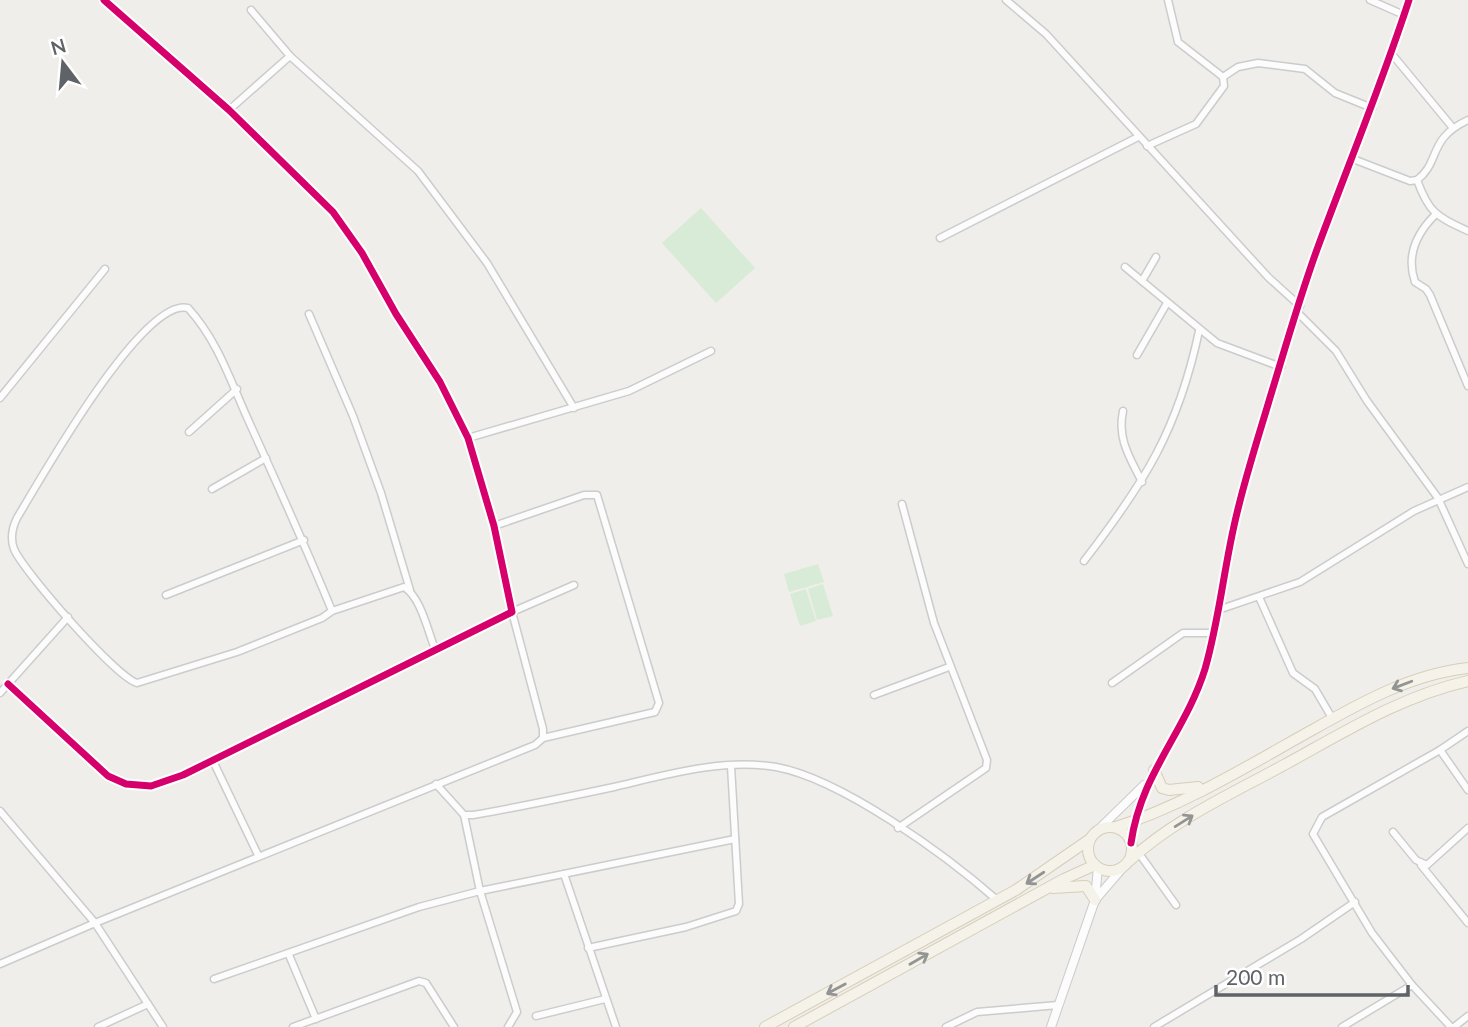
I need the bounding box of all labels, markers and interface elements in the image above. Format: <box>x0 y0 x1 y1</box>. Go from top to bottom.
north arrow <box>28 28 98 98</box>
text: N <box>48 33 68 59</box>
one-way arrow <box>1392 680 1414 693</box>
one-way arrow <box>1173 813 1193 827</box>
one-way arrow <box>1025 871 1045 885</box>
one-way arrow <box>908 952 929 965</box>
scale bar <box>1216 954 1408 998</box>
text: 200 m <box>1226 964 1285 989</box>
one-way arrow <box>826 983 847 996</box>

